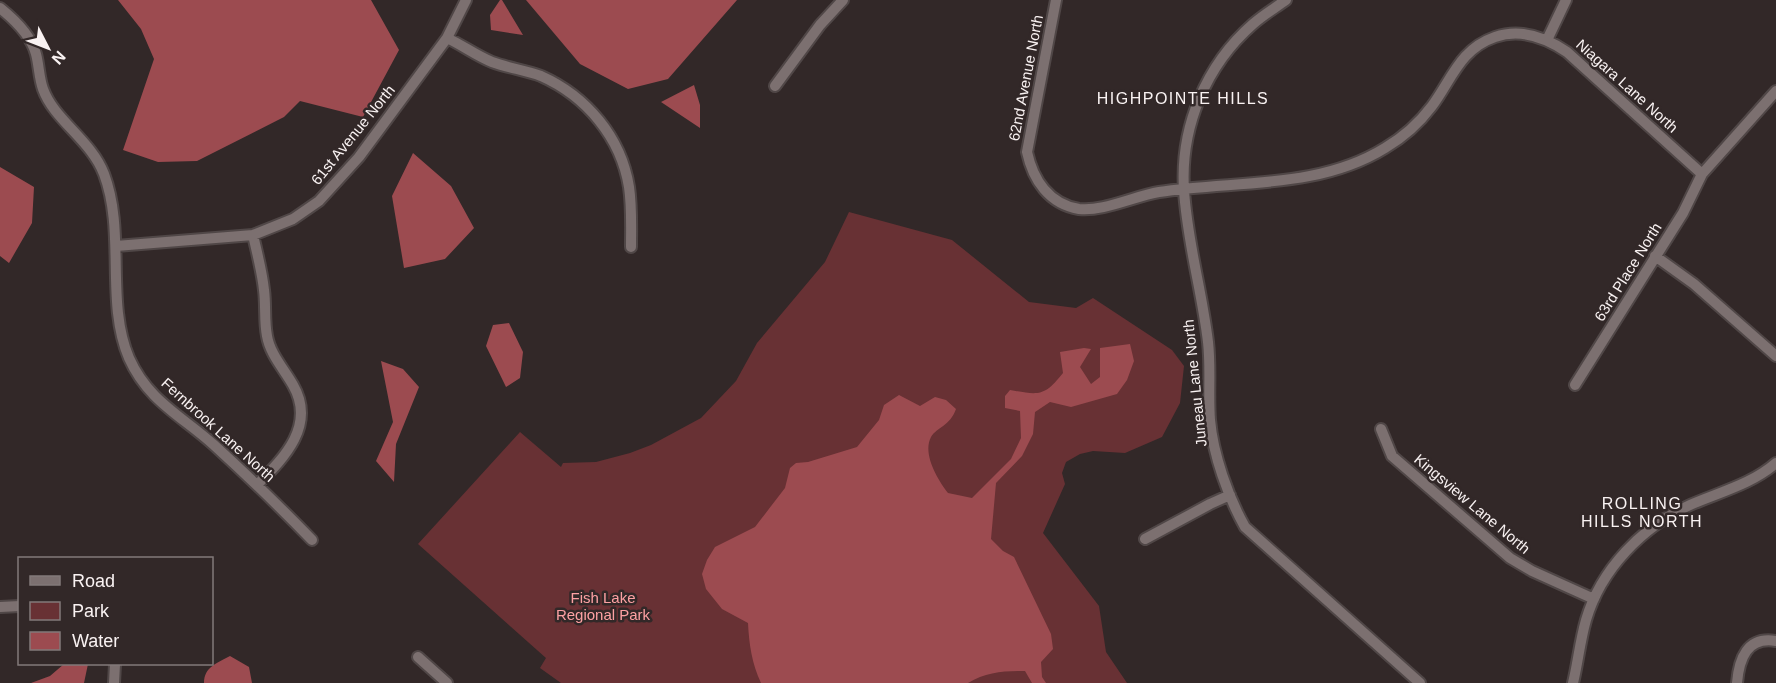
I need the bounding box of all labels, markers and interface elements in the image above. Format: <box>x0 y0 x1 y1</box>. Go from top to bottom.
street label: 62nd Avenue North <box>1005 13 1046 142</box>
north arrow <box>18 18 78 78</box>
street label: Niagara Lane North <box>1573 36 1682 136</box>
text: N <box>49 48 69 68</box>
street label: 61st Avenue North <box>307 81 398 188</box>
district label: HIGHPOINTE HILLS <box>1097 90 1269 107</box>
street label: 63rd Place North <box>1591 220 1665 324</box>
street label: Juneau Lane North <box>1179 319 1210 447</box>
street label: Fernbrook Lane North <box>158 374 279 485</box>
street label: Kingsview Lane North <box>1411 450 1534 557</box>
district label: ROLLING HILLS NORTH <box>1581 495 1703 530</box>
legend <box>18 557 213 665</box>
text: Road <box>72 571 115 591</box>
park label: Fish Lake Regional Park <box>556 589 651 623</box>
text: Park <box>72 601 110 621</box>
text: Water <box>72 631 119 651</box>

